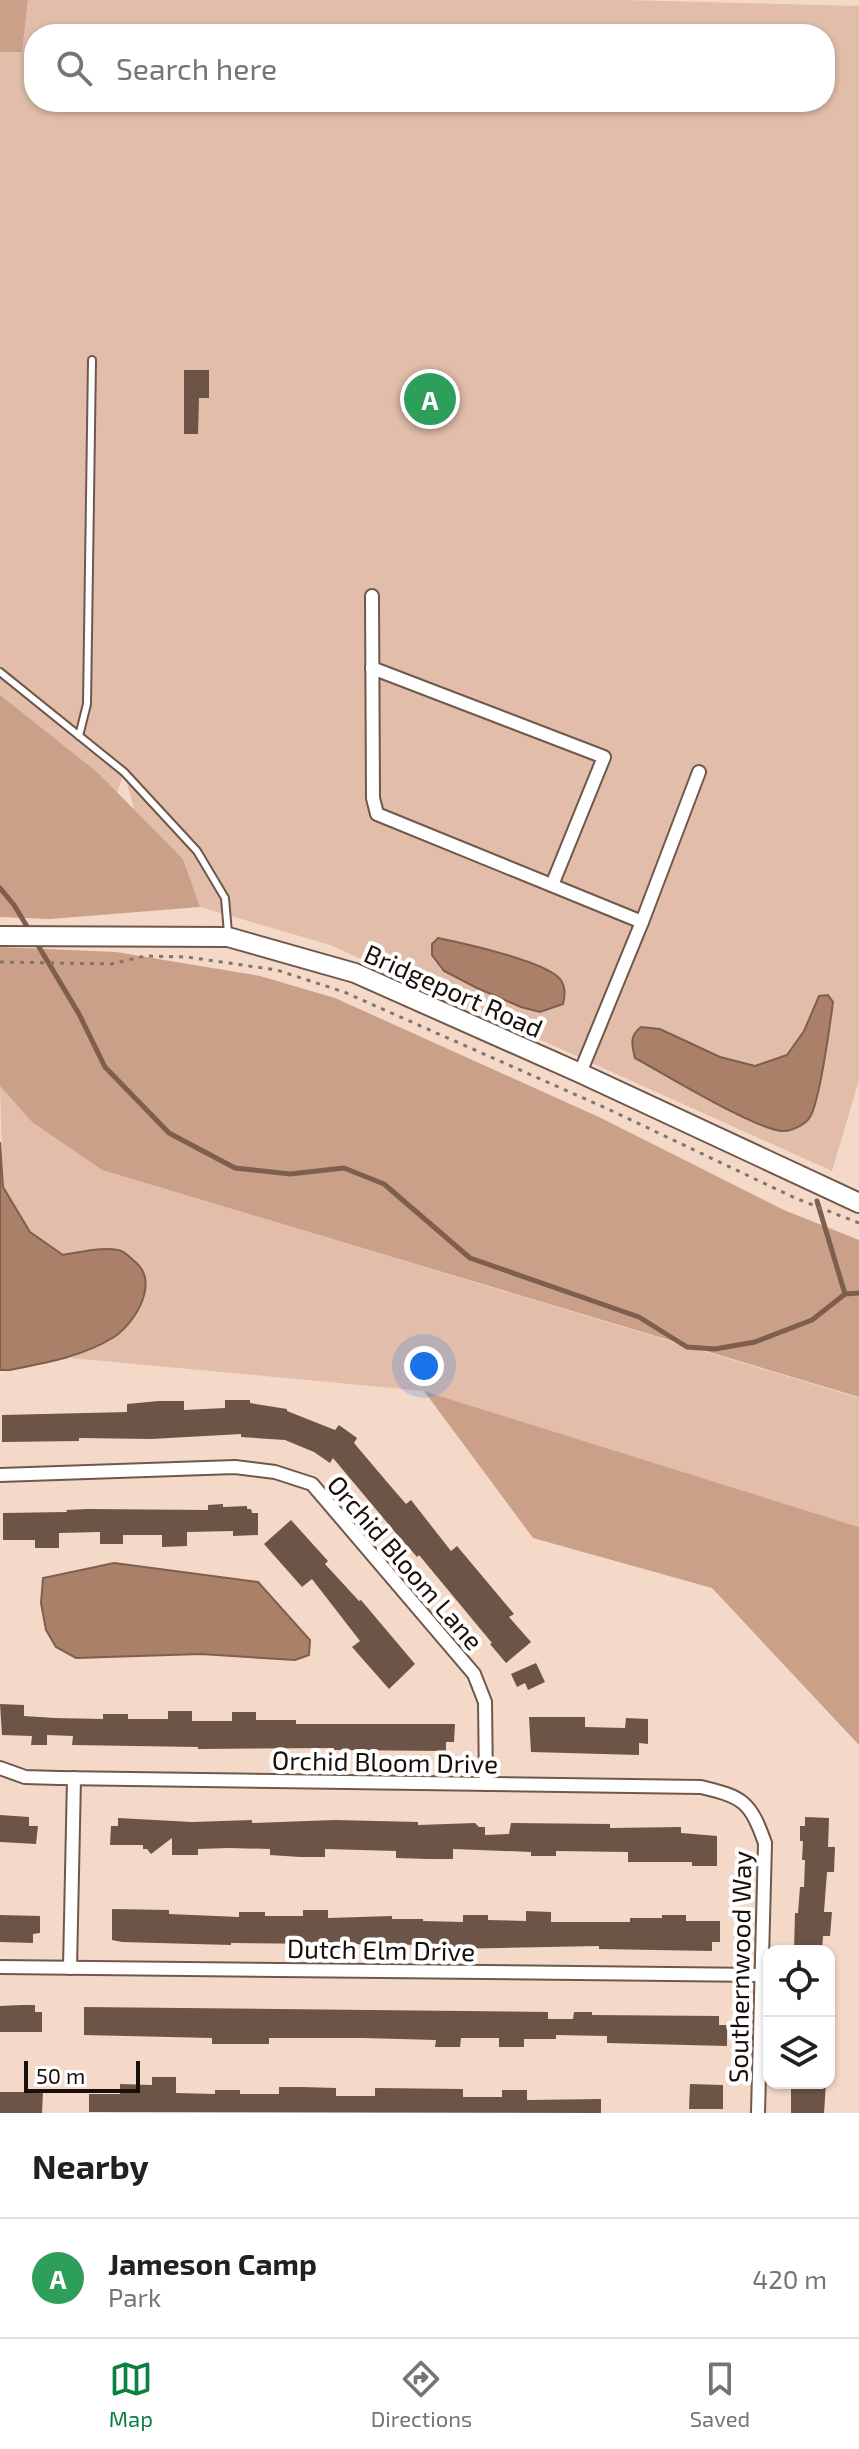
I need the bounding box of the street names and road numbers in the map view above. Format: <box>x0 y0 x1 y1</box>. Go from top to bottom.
street label: Bridgeport Road <box>360 937 548 1043</box>
street label: Orchid Bloom Lane <box>322 1468 490 1656</box>
street label: Orchid Bloom Drive <box>272 1744 498 1778</box>
street label: Southernwood Way <box>721 1850 757 2083</box>
street label: Dutch Elm Drive <box>287 1932 475 1966</box>

